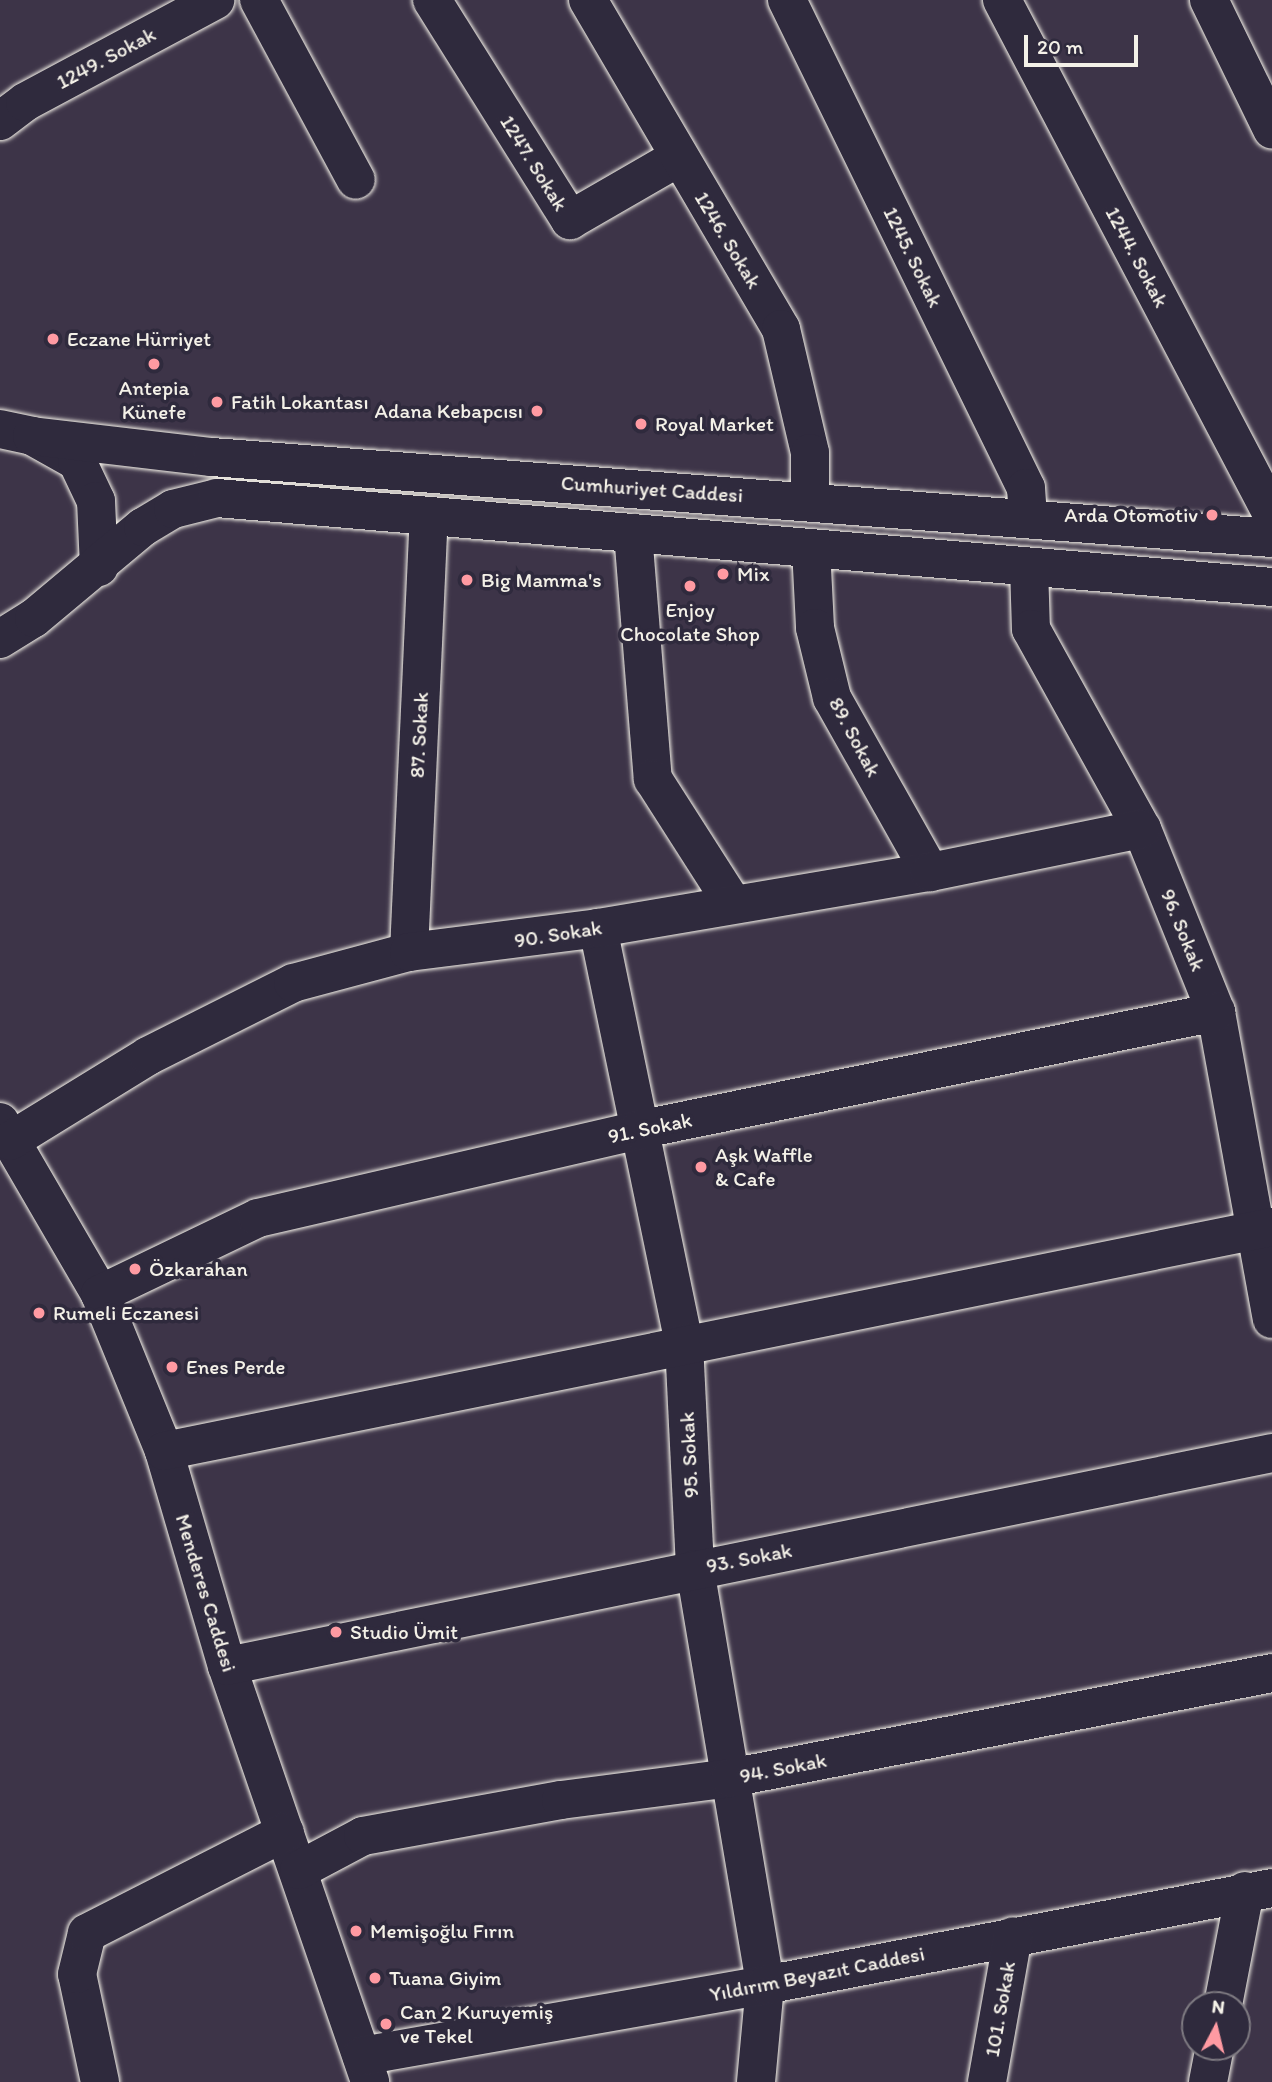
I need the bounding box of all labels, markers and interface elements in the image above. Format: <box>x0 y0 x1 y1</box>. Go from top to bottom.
street label: 1249. Sokak <box>52 21 160 95</box>
scale bar <box>1027 21 1141 65</box>
text: 20 m <box>1037 34 1083 59</box>
street label: 1247. Sokak <box>495 110 573 216</box>
street label: 1246. Sokak <box>689 187 767 293</box>
street label: 1244. Sokak <box>1100 202 1174 312</box>
street label: 1245. Sokak <box>878 203 948 311</box>
place label: Eczane Hürriyet <box>67 326 211 352</box>
marker: Eczane Hürriyet <box>45 331 61 347</box>
marker: Antepia Künefe <box>146 356 162 372</box>
place label: Antepia Künefe <box>119 375 189 425</box>
place label: Fatih Lokantası <box>231 389 368 415</box>
marker: Fatih Lokantası <box>209 394 225 410</box>
place label: Adana Kebapcısı <box>376 398 523 424</box>
marker: Adana Kebapcısı <box>529 403 545 419</box>
place label: Royal Market <box>655 411 774 437</box>
marker: Royal Market <box>633 416 649 432</box>
street label: Cumhuriyet Caddesi <box>560 470 744 508</box>
place label: Arda Otomotiv <box>1065 502 1198 528</box>
marker: Arda Otomotiv <box>1204 507 1220 523</box>
place label: Mix <box>737 561 769 587</box>
marker: Mix <box>715 566 731 582</box>
place label: Big Mamma's <box>481 567 601 593</box>
marker: Big Mamma's <box>459 572 475 588</box>
marker: Enjoy Chocolate Shop <box>682 578 698 594</box>
place label: Enjoy Chocolate Shop <box>620 597 760 647</box>
street label: 87. Sokak <box>404 691 434 779</box>
street label: 89. Sokak <box>823 693 887 781</box>
street label: 96. Sokak <box>1155 885 1211 975</box>
street label: 90. Sokak <box>512 915 604 953</box>
street label: 91. Sokak <box>606 1107 694 1149</box>
place label: Aşk Waffle & Cafe <box>715 1142 813 1192</box>
marker: Aşk Waffle & Cafe <box>693 1159 709 1175</box>
place label: Özkarahan <box>149 1256 248 1282</box>
marker: Özkarahan <box>127 1261 143 1277</box>
place label: Rumeli Eczanesi <box>53 1300 199 1326</box>
marker: Rumeli Eczanesi <box>31 1305 47 1321</box>
place label: Enes Perde <box>186 1354 284 1380</box>
marker: Enes Perde <box>164 1359 180 1375</box>
street label: 95. Sokak <box>674 1411 704 1499</box>
street label: Menderes Caddesi <box>170 1511 242 1675</box>
street label: 93. Sokak <box>704 1537 794 1579</box>
place label: Studio Ümit <box>350 1619 458 1645</box>
marker: Studio Ümit <box>328 1624 344 1640</box>
street label: 94. Sokak <box>737 1747 829 1789</box>
place label: Memişoğlu Fırın <box>370 1918 514 1944</box>
marker: Memişoğlu Fırın <box>348 1923 364 1939</box>
street label: Yıldırım Beyazıt Caddesi <box>707 1941 927 2007</box>
street label: 101. Sokak <box>979 1959 1021 2059</box>
place label: Tuana Giyim <box>389 1965 501 1991</box>
marker: Tuana Giyim <box>367 1970 383 1986</box>
north arrow <box>1181 1991 1251 2061</box>
text: N <box>1211 1994 1226 2019</box>
place label: Can 2 Kuruyemiş ve Tekel <box>400 1999 554 2049</box>
marker: Can 2 Kuruyemiş ve Tekel <box>378 2016 394 2032</box>

